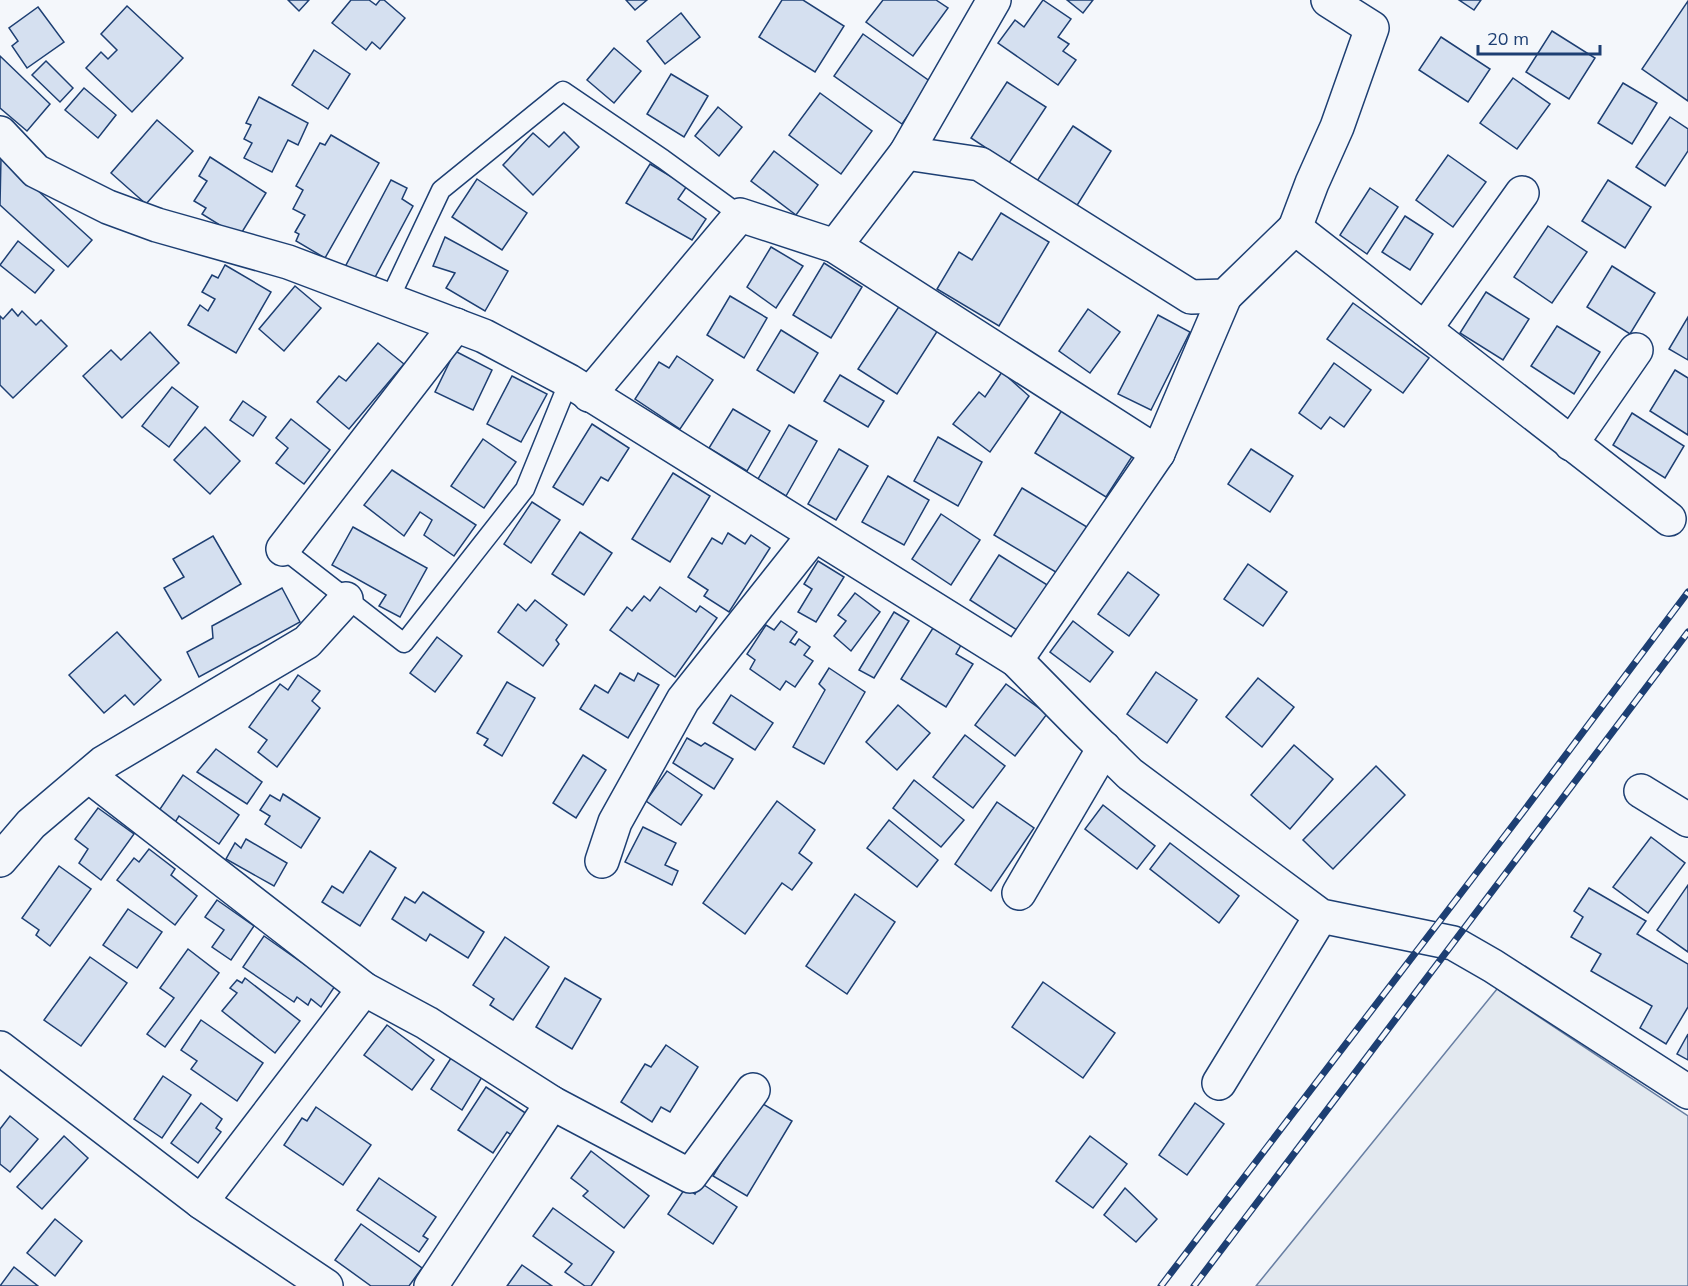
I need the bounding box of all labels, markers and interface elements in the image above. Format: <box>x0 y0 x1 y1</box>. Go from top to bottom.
scale bar <box>1478 18 1600 56</box>
text: 20 m <box>1487 27 1529 50</box>

